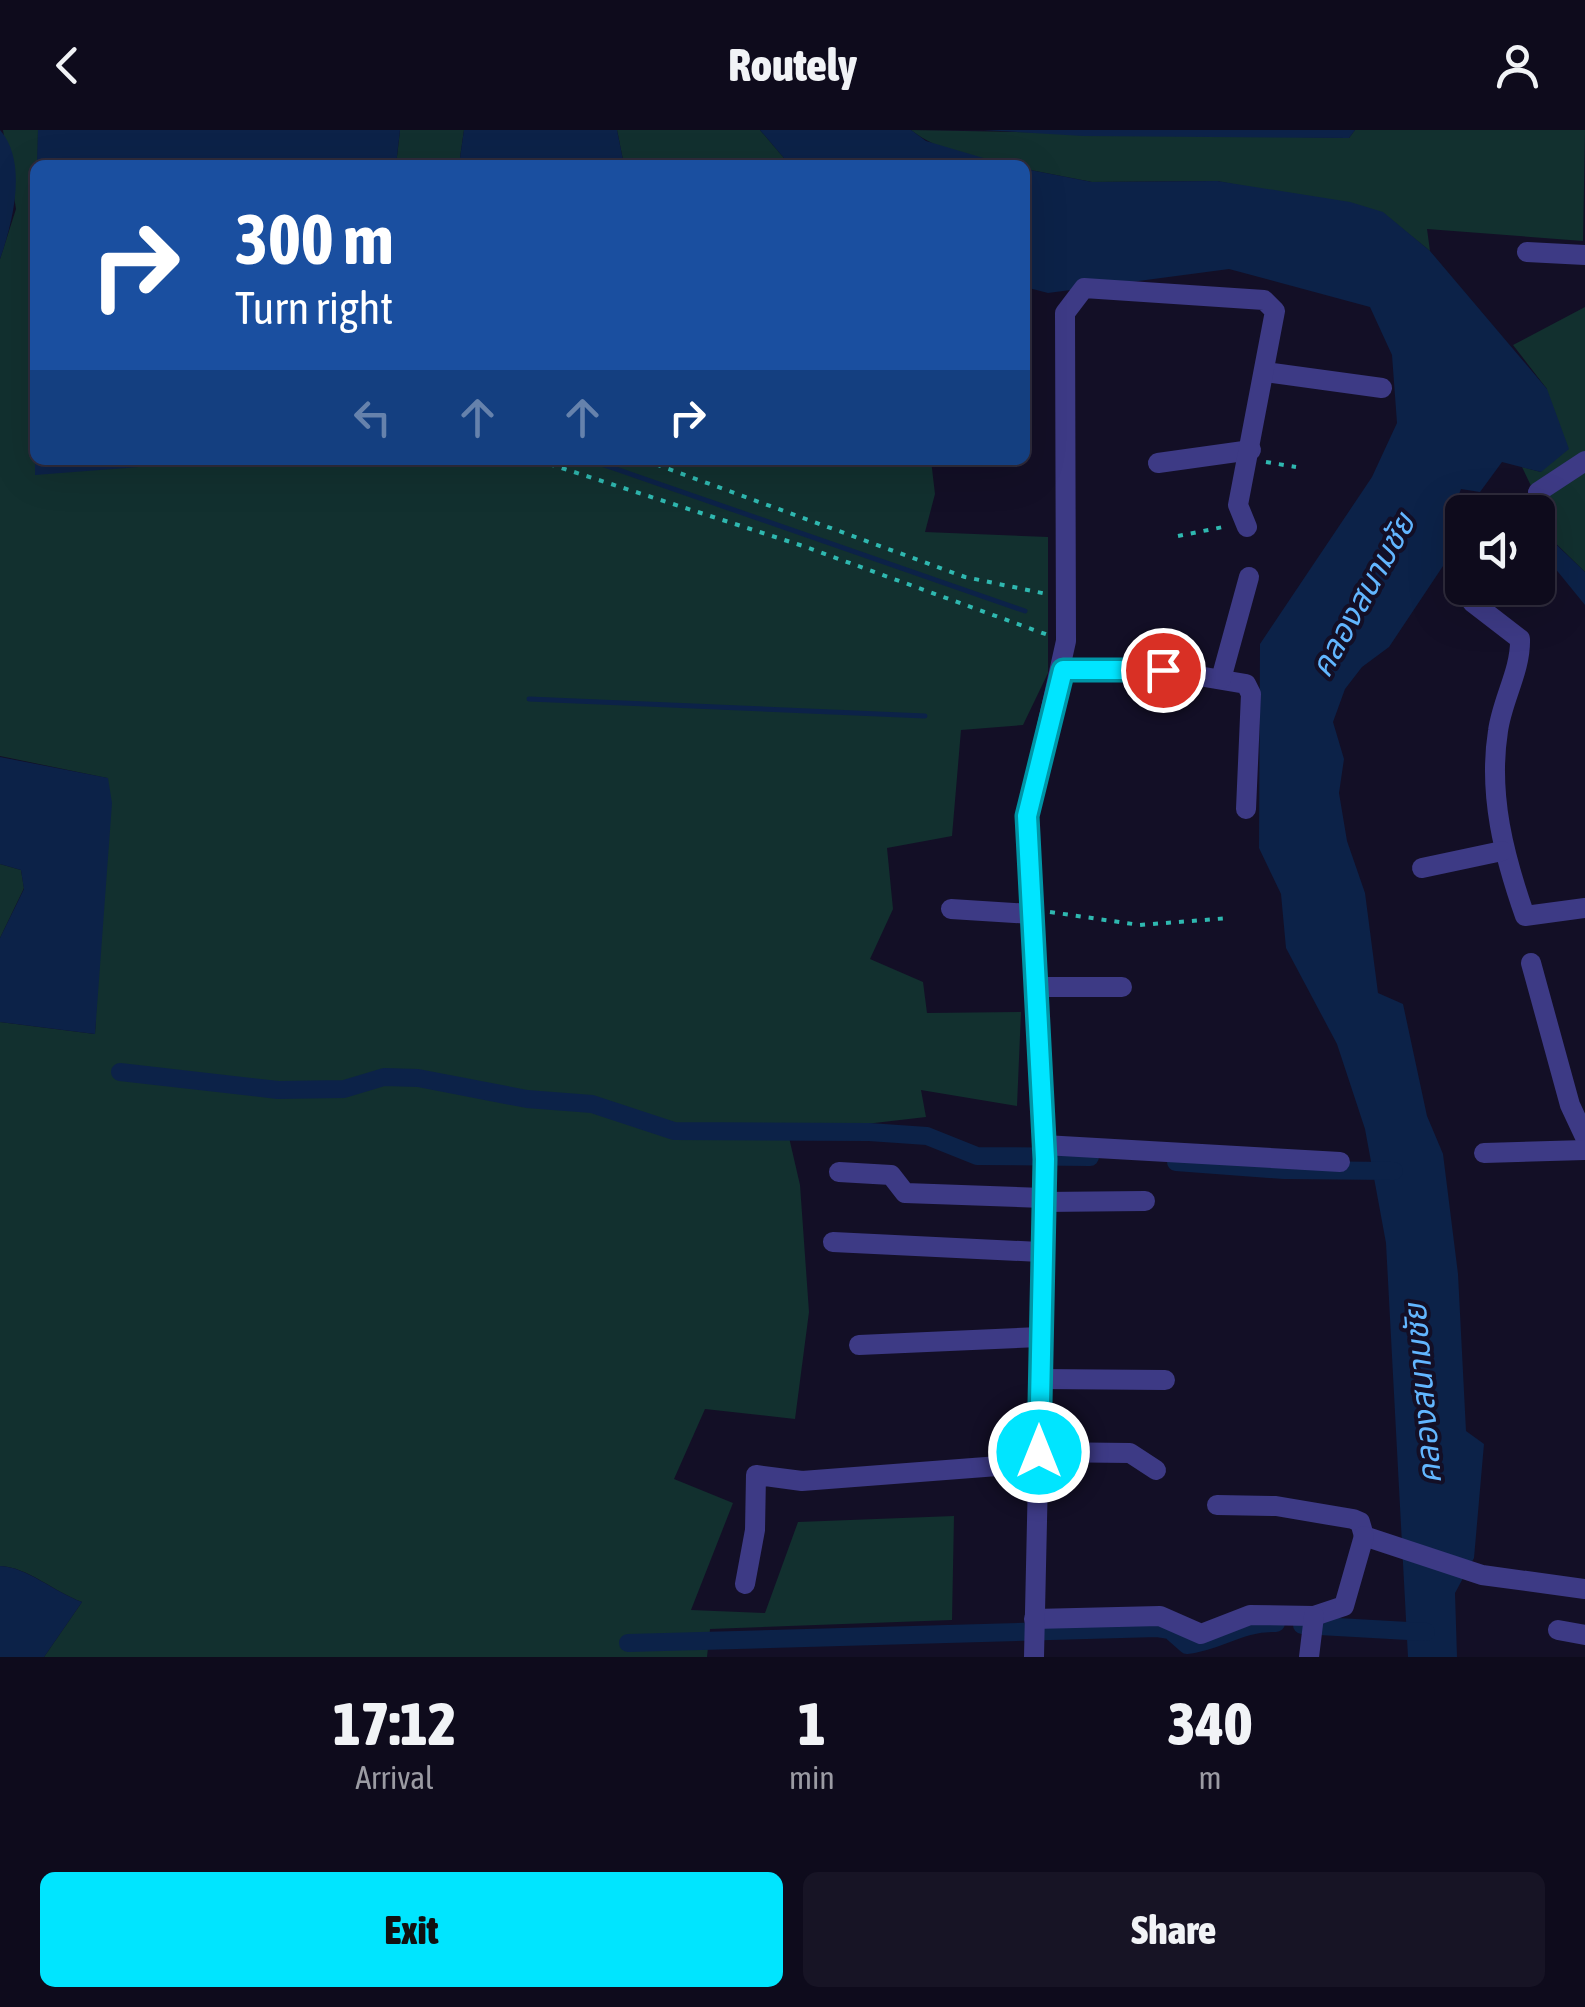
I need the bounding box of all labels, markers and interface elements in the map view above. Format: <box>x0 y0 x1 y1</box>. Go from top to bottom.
icon: back <box>40 38 95 93</box>
icon: person <box>1490 38 1545 93</box>
text: Routely <box>728 39 857 91</box>
text: 300 m <box>235 199 394 279</box>
icon: right <box>70 200 200 330</box>
text: Turn right <box>235 282 393 334</box>
icon: left <box>345 390 400 445</box>
icon: ahead <box>450 390 505 445</box>
icon: ahead <box>555 390 610 445</box>
icon: right <box>660 390 715 445</box>
map controls <box>1445 495 1555 605</box>
button: sound <box>1445 495 1555 605</box>
water label: คลองสนามชัย <box>1302 505 1423 683</box>
pin <box>1121 628 1206 713</box>
icon: arrive <box>1136 643 1191 698</box>
water label: คลองสนามชัย <box>1396 1300 1448 1486</box>
position arrow <box>987 1400 1091 1504</box>
text: 17:12 <box>333 1689 456 1758</box>
text: 1 <box>798 1689 826 1758</box>
text: 340 <box>1168 1689 1252 1758</box>
text: Arrival <box>355 1759 434 1796</box>
text: min <box>789 1759 835 1796</box>
text: m <box>1198 1759 1221 1796</box>
button: Exit <box>40 1872 783 1987</box>
button: Share <box>803 1872 1545 1987</box>

